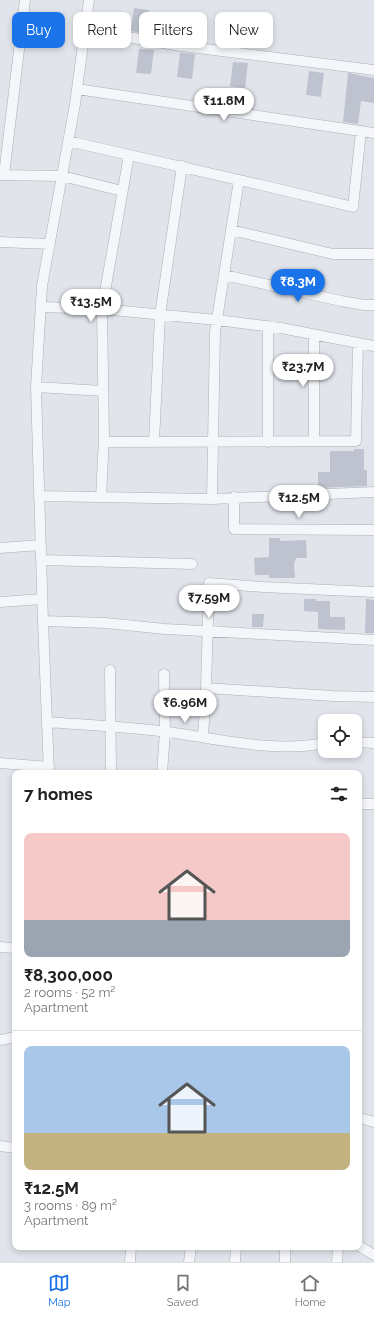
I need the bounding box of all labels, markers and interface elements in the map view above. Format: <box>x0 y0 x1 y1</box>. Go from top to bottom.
chip: Buy <box>12 12 65 48</box>
chip: Rent <box>73 12 131 48</box>
chip: Filters <box>139 12 207 48</box>
chip: New <box>215 12 273 48</box>
pin: ₹11.8M <box>191 88 257 122</box>
text: ₹11.8M <box>203 93 245 108</box>
pin: ₹8.3M <box>270 269 326 303</box>
text: ₹8.3M <box>280 274 316 289</box>
pin: ₹13.5M <box>58 289 124 323</box>
text: ₹13.5M <box>70 294 112 309</box>
pin: ₹23.7M <box>270 354 336 388</box>
text: ₹23.7M <box>282 359 324 374</box>
pin: ₹12.5M <box>266 485 332 519</box>
text: ₹12.5M <box>278 490 320 505</box>
pin: ₹7.59M <box>176 585 242 619</box>
text: ₹7.59M <box>188 590 230 605</box>
pin: ₹6.96M <box>152 690 218 724</box>
text: ₹6.96M <box>163 695 207 710</box>
map controls <box>318 714 362 758</box>
button: locate <box>318 714 362 758</box>
icon: filters <box>328 783 350 805</box>
text: 7 homes <box>24 784 93 804</box>
icon: home <box>151 859 223 931</box>
text: ₹8,300,000 <box>24 965 113 985</box>
text: 2 rooms · 52 m² <box>24 985 115 1000</box>
text: Apartment <box>24 1000 88 1015</box>
icon: home <box>151 1072 223 1144</box>
text: ₹12.5M <box>24 1178 79 1198</box>
text: 3 rooms · 89 m² <box>24 1198 117 1213</box>
text: Apartment <box>24 1213 88 1228</box>
tab: Map <box>48 1272 71 1309</box>
tab: Saved <box>167 1272 198 1309</box>
tab: Home <box>295 1272 326 1309</box>

